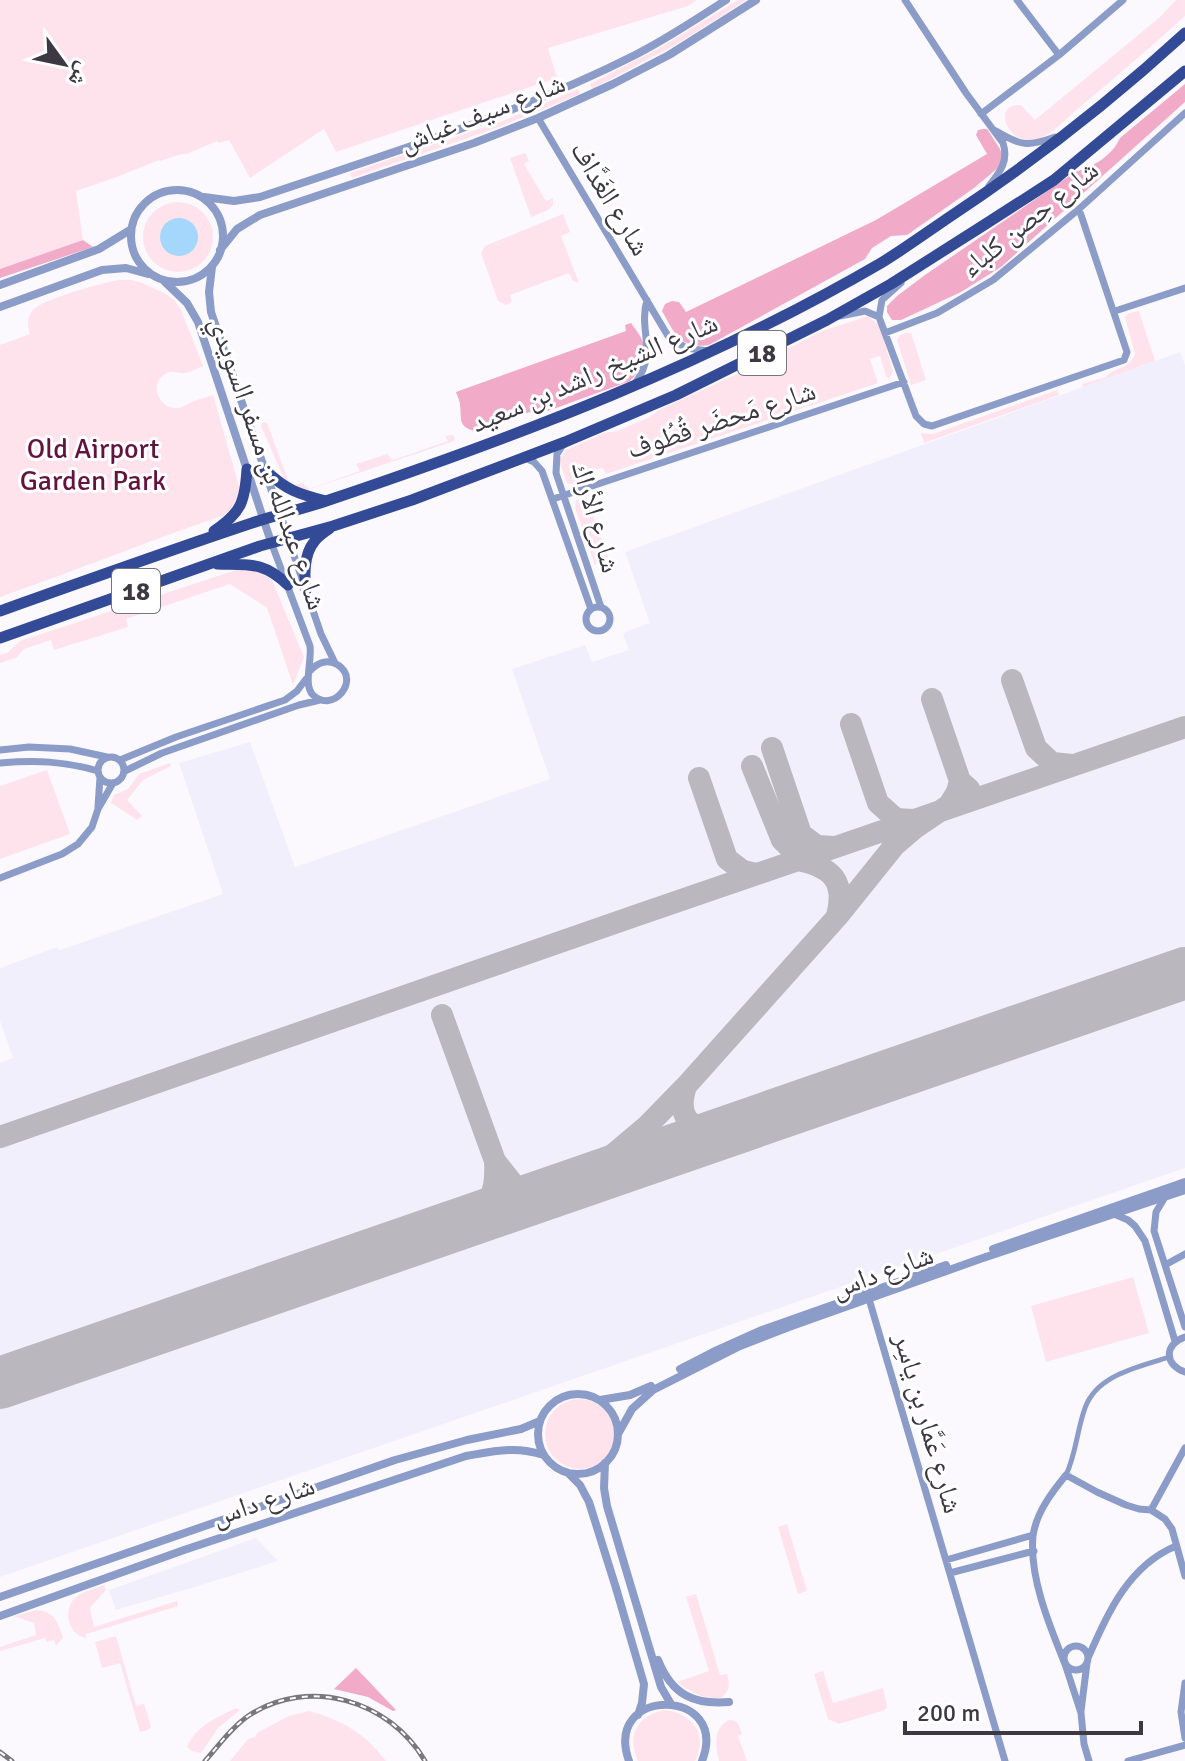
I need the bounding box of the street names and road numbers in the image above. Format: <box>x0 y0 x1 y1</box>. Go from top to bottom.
street label: شارع سيف غباش <box>395 66 570 160</box>
street label: شارع الغَدَّاف <box>563 135 657 262</box>
street label: شارع حِصن كلباء <box>954 153 1105 285</box>
street label: شارع الشيخ راشد بن سعيد <box>466 306 723 440</box>
street label: شارع عبدالله بن مسفر السويدي <box>197 312 334 616</box>
road number: 18 <box>738 331 786 375</box>
street label: شارع مَحضَر قُطُوف <box>623 373 820 466</box>
street label: شارع الأراك <box>564 458 628 577</box>
road number: 18 <box>112 569 160 613</box>
street label: شارع داس <box>827 1238 938 1306</box>
street label: شارع عَمَّار بن ياسِر <box>886 1328 970 1517</box>
street label: شارع داس <box>208 1468 319 1533</box>

